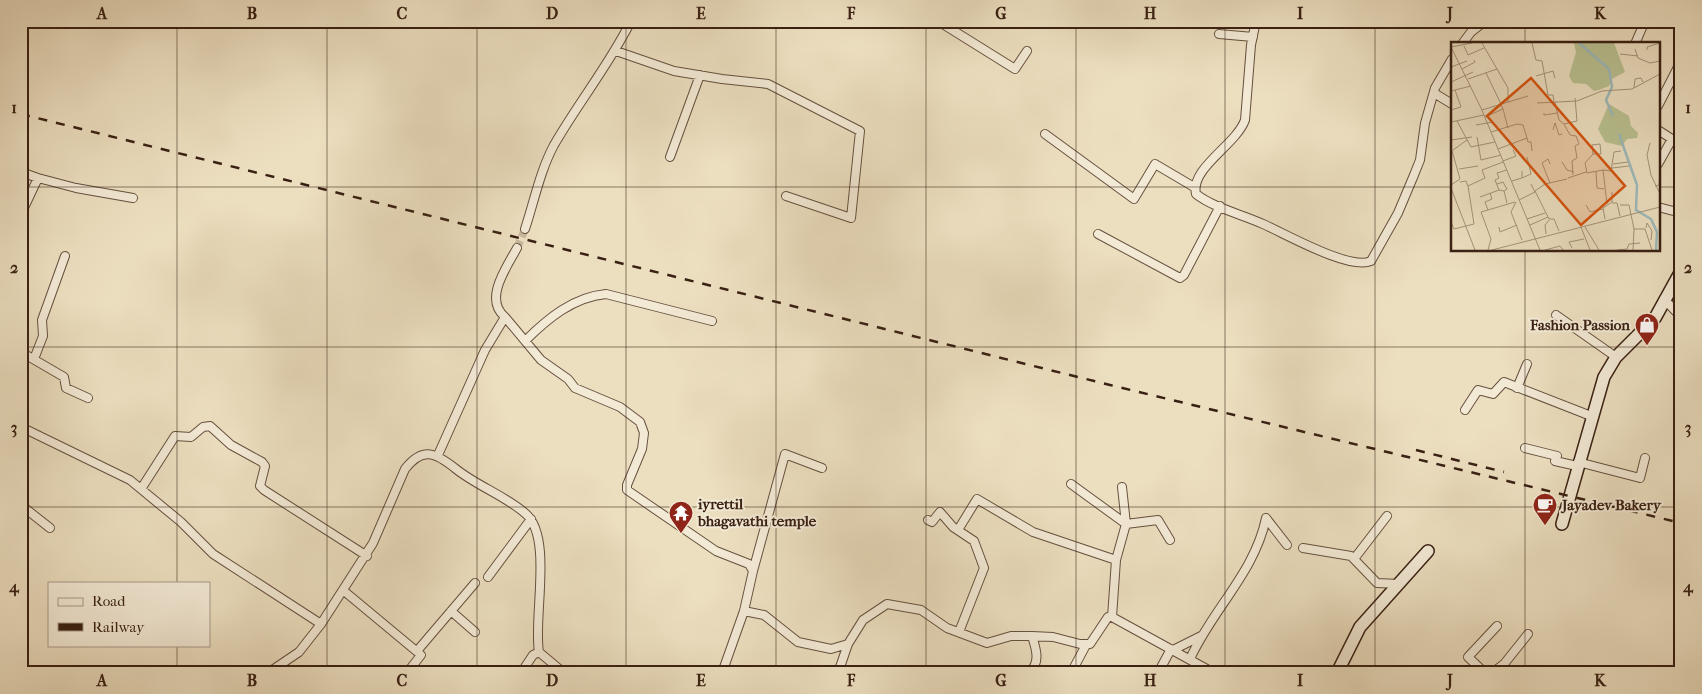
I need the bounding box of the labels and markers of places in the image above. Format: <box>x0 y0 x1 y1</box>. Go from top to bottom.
shop icon: Fashion Passion <box>1634 312 1660 346</box>
place label: Fashion Passion <box>1529 316 1630 334</box>
cafe icon: Jayadev Bakery <box>1532 492 1558 526</box>
place label: iyrettil bhagavathi temple <box>697 495 817 530</box>
place label: Jayadev Bakery <box>1560 496 1662 514</box>
temple icon: iyrettil bhagavathi temple <box>668 500 694 534</box>

